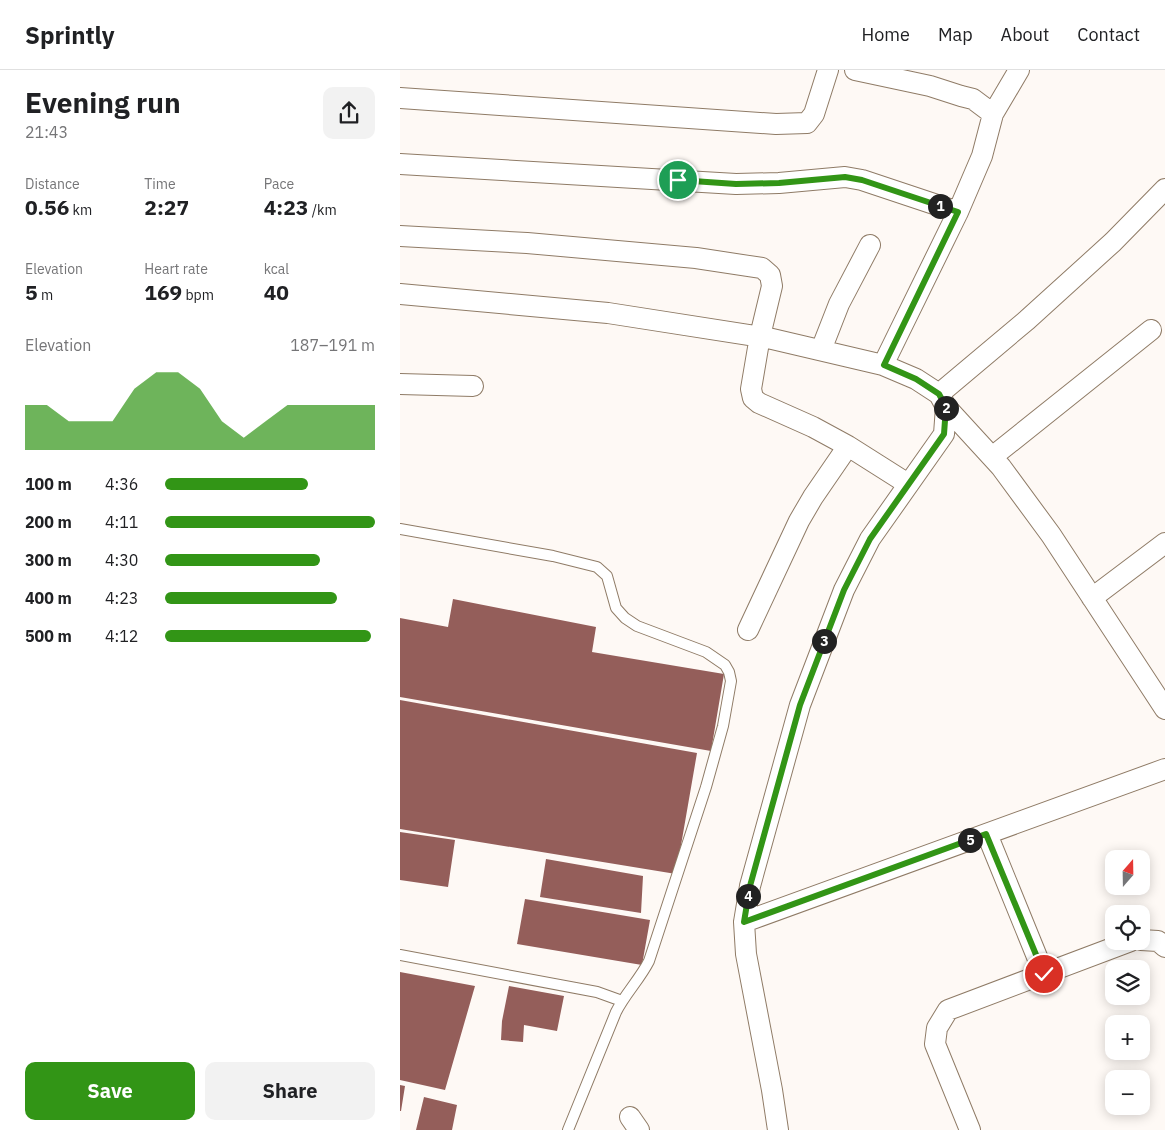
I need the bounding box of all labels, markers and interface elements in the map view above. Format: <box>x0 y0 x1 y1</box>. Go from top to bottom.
text: Sprintly <box>25 19 115 51</box>
text: Home <box>862 23 910 46</box>
text: Map <box>938 23 973 46</box>
text: About <box>1001 23 1049 46</box>
text: Contact <box>1077 23 1140 46</box>
text: Evening run <box>25 84 181 121</box>
button: share <box>323 87 375 139</box>
text: 21:43 <box>25 122 68 142</box>
pin <box>657 159 699 201</box>
icon: arrive <box>664 166 692 194</box>
text: Distance <box>25 175 80 193</box>
text: Time <box>144 175 176 193</box>
text: Pace <box>264 175 294 193</box>
text: 0.56 <box>25 193 69 221</box>
text: 2:27 <box>144 193 189 221</box>
text: 4:23 <box>264 193 308 221</box>
pin: 1 <box>928 194 952 218</box>
text: 1 <box>936 197 945 215</box>
text: km <box>69 201 92 219</box>
text: /km <box>308 201 337 219</box>
text: Elevation <box>25 260 83 278</box>
text: Heart rate <box>144 260 208 278</box>
text: kcal <box>264 260 289 278</box>
text: 5 <box>25 278 38 306</box>
text: 169 <box>144 278 182 306</box>
text: 40 <box>264 278 289 306</box>
text: m <box>38 286 53 304</box>
text: bpm <box>182 286 214 304</box>
text: Elevation <box>25 335 91 355</box>
text: 187–191 m <box>290 335 375 355</box>
pin: 2 <box>934 396 958 420</box>
text: 2 <box>942 399 951 417</box>
text: 100 m <box>25 474 72 494</box>
text: 4:36 <box>105 474 138 494</box>
text: 200 m <box>25 512 72 532</box>
text: 4:11 <box>105 512 138 532</box>
text: 300 m <box>25 550 72 570</box>
text: 4:30 <box>105 550 138 570</box>
text: 400 m <box>25 588 72 608</box>
text: 4:23 <box>105 588 138 608</box>
text: 500 m <box>25 626 72 646</box>
text: 4:12 <box>105 626 138 646</box>
pin: 3 <box>812 628 836 654</box>
text: 3 <box>820 632 829 650</box>
pin: 5 <box>958 828 982 852</box>
text: 5 <box>966 831 975 849</box>
north arrow <box>1105 850 1150 895</box>
map controls <box>1105 850 1150 1115</box>
pin: 4 <box>736 884 760 908</box>
text: 4 <box>744 887 753 905</box>
button: locate <box>1105 905 1150 950</box>
pin <box>1023 953 1065 995</box>
icon: check <box>1030 960 1058 988</box>
button: layers <box>1105 960 1150 1005</box>
button: + <box>1105 1015 1150 1060</box>
button: Save <box>25 1062 195 1120</box>
button: Share <box>205 1062 375 1120</box>
button: − <box>1105 1070 1150 1115</box>

